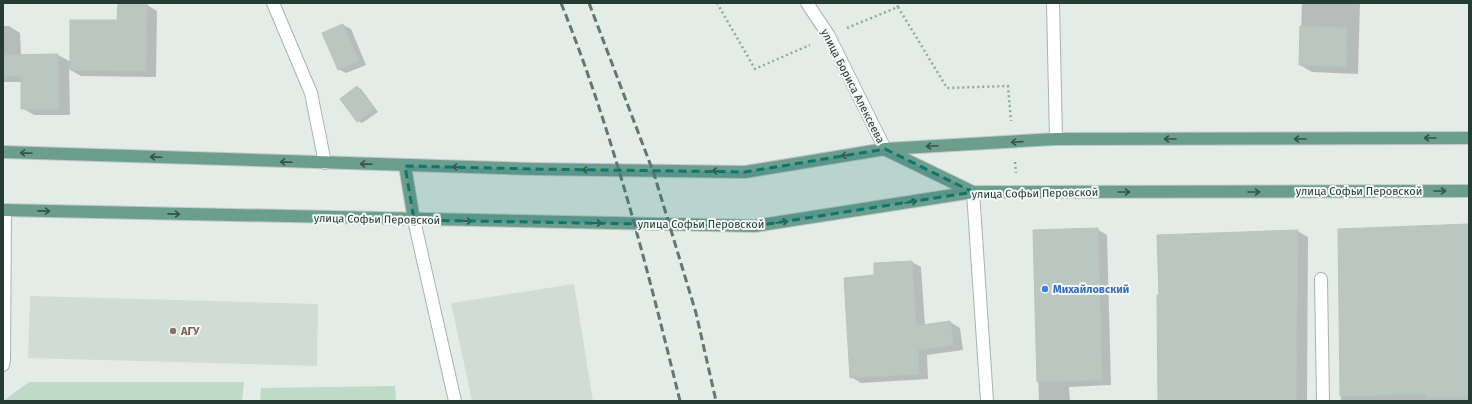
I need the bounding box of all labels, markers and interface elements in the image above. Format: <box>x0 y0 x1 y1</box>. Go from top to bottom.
street label: улица Бориса Алексеева <box>818 27 887 146</box>
one-way arrow <box>1424 134 1437 142</box>
one-way arrow <box>1164 135 1177 143</box>
one-way arrow <box>1294 135 1307 143</box>
one-way arrow <box>1011 138 1024 145</box>
one-way arrow <box>926 143 939 150</box>
one-way arrow <box>20 149 33 157</box>
one-way arrow <box>841 152 854 160</box>
one-way arrow <box>150 154 163 161</box>
one-way arrow <box>280 158 293 166</box>
one-way arrow <box>360 161 373 168</box>
one-way arrow <box>452 164 465 171</box>
one-way arrow <box>582 166 595 174</box>
one-way arrow <box>712 168 725 175</box>
street label: улица Софьи Перовской <box>1296 185 1422 198</box>
street label: улица Софьи Перовской <box>972 186 1098 201</box>
one-way arrow <box>1433 187 1446 195</box>
one-way arrow <box>1117 188 1130 196</box>
one-way arrow <box>1247 188 1260 196</box>
one-way arrow <box>904 198 917 206</box>
one-way arrow <box>37 207 50 215</box>
one-way arrow <box>167 210 180 218</box>
street label: улица Софьи Перовской <box>314 212 440 227</box>
one-way arrow <box>459 217 472 225</box>
street label: улица Софьи Перовской <box>638 218 764 231</box>
one-way arrow <box>775 218 788 226</box>
one-way arrow <box>589 219 602 227</box>
place label: Михайловский <box>1053 283 1129 296</box>
marker: Михайловский <box>1040 284 1050 294</box>
place label: АГУ <box>180 325 200 338</box>
marker: АГУ <box>168 326 178 336</box>

